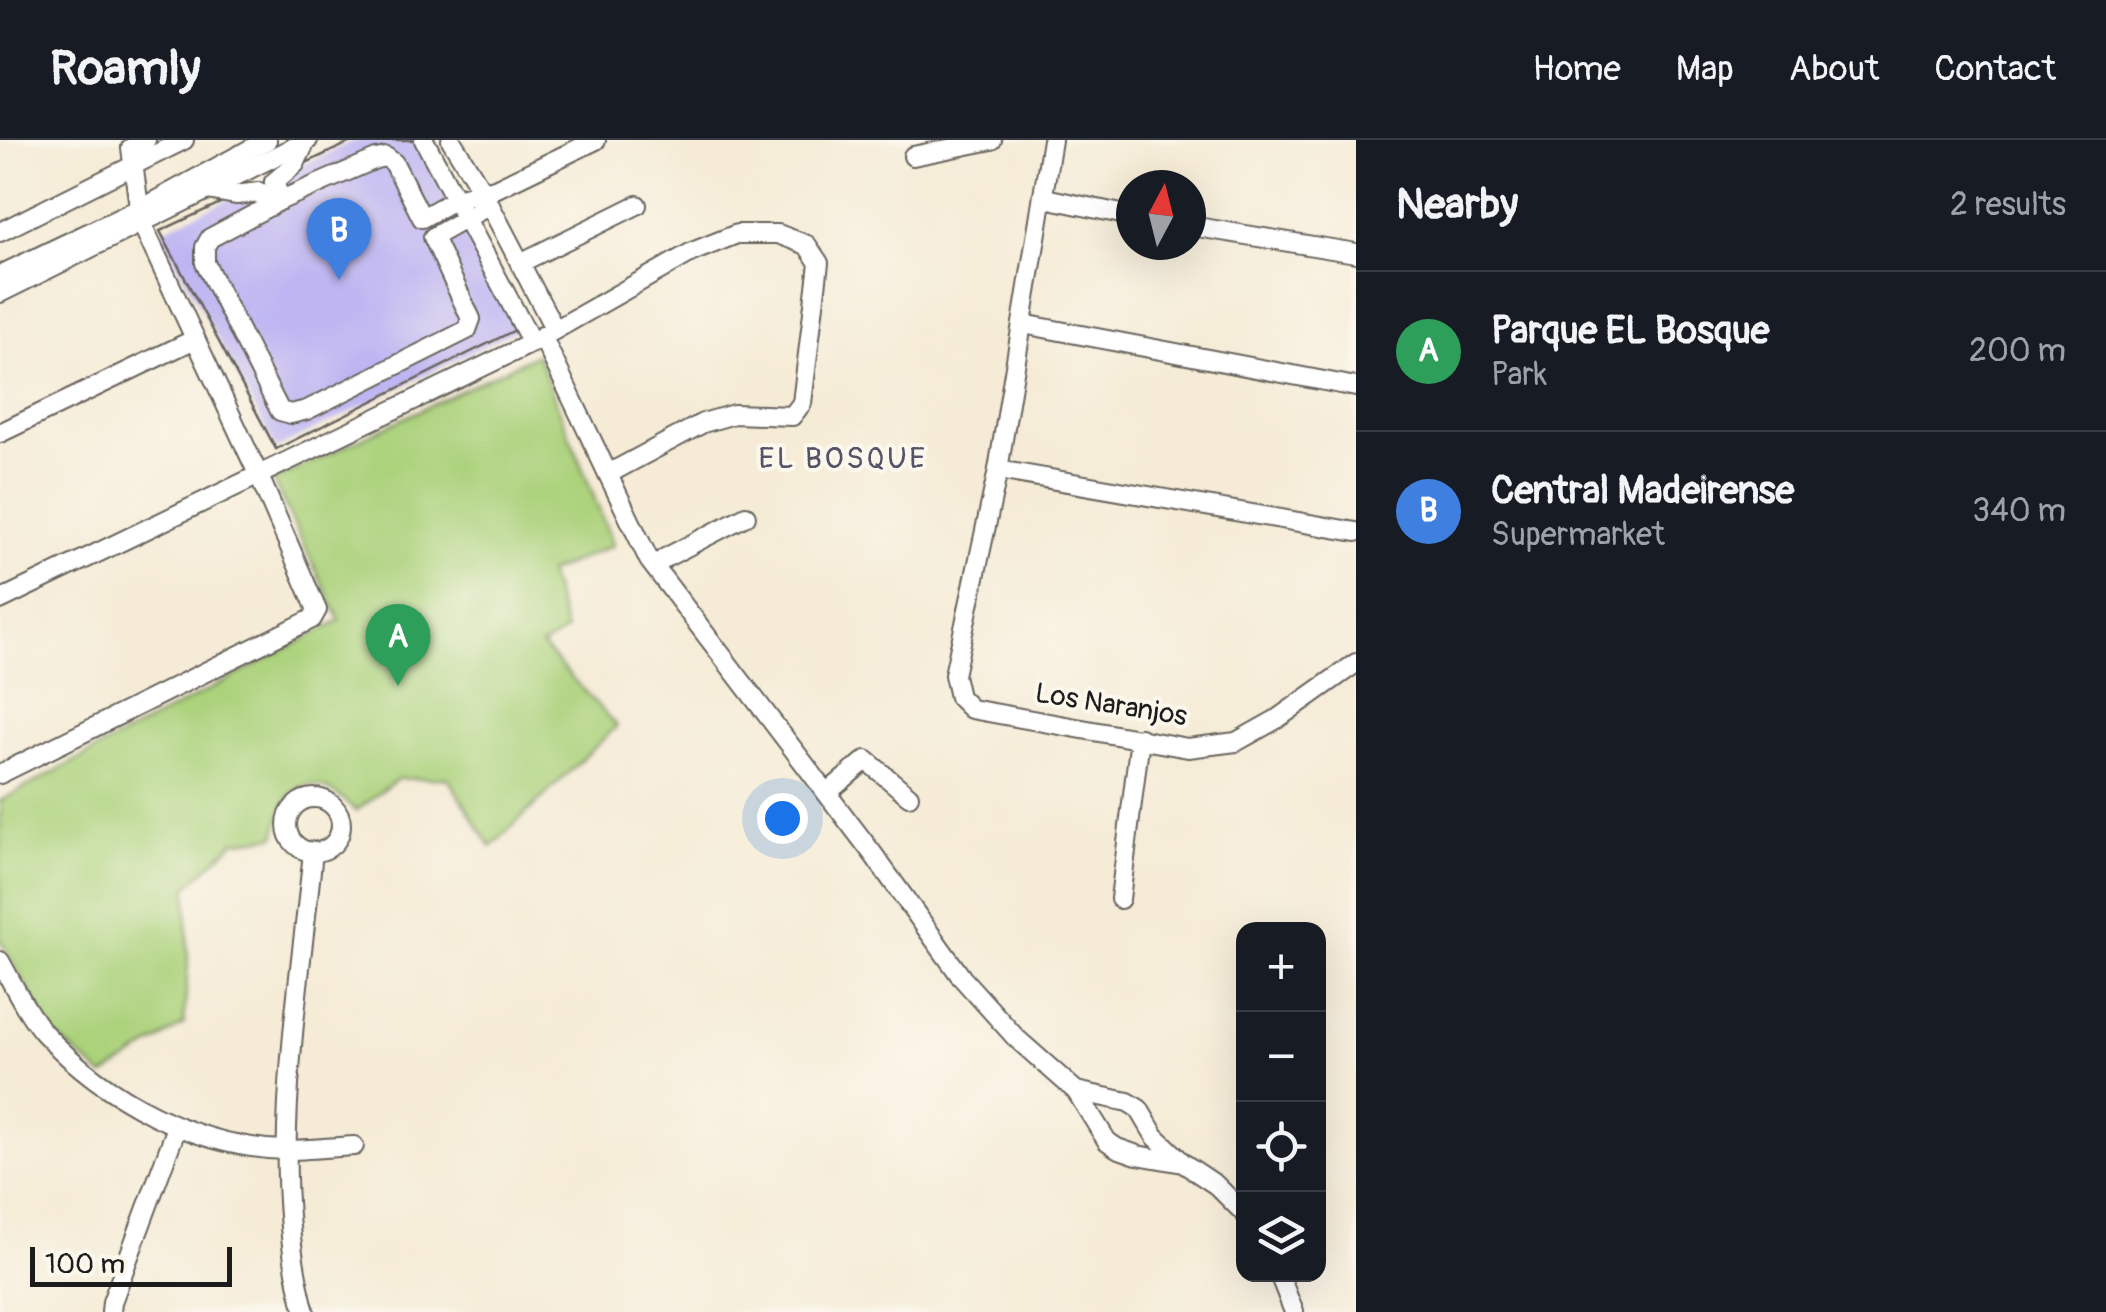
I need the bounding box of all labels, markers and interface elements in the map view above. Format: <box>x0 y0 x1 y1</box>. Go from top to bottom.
text: Roamly <box>50 39 200 99</box>
text: Home <box>1533 47 1621 91</box>
text: Map <box>1676 47 1734 91</box>
text: About <box>1789 47 1879 91</box>
text: Contact <box>1934 47 2056 91</box>
north arrow <box>1116 170 1206 260</box>
text: Nearby <box>1396 179 1518 231</box>
text: 2 results <box>1950 185 2066 225</box>
pin: B <box>306 198 372 280</box>
text: Parque EL Bosque <box>1491 307 1770 355</box>
text: A <box>1418 331 1439 371</box>
text: 200 m <box>1969 331 2066 371</box>
text: Park <box>1491 355 1547 395</box>
district label: EL BOSQUE <box>759 440 927 477</box>
text: Central Madeirense <box>1491 467 1794 515</box>
text: B <box>1419 491 1438 531</box>
text: 340 m <box>1972 491 2066 531</box>
text: Supermarket <box>1491 515 1665 555</box>
pin: A <box>366 604 430 686</box>
street label: Los Naranjos <box>1033 676 1190 734</box>
your location <box>757 793 808 844</box>
map controls <box>1236 922 1326 1282</box>
button: + <box>1236 922 1326 1012</box>
button: − <box>1236 1012 1326 1102</box>
button: locate <box>1236 1102 1326 1192</box>
button: layers <box>1236 1192 1326 1282</box>
scale bar <box>30 1242 232 1286</box>
text: 100 m <box>45 1247 125 1282</box>

